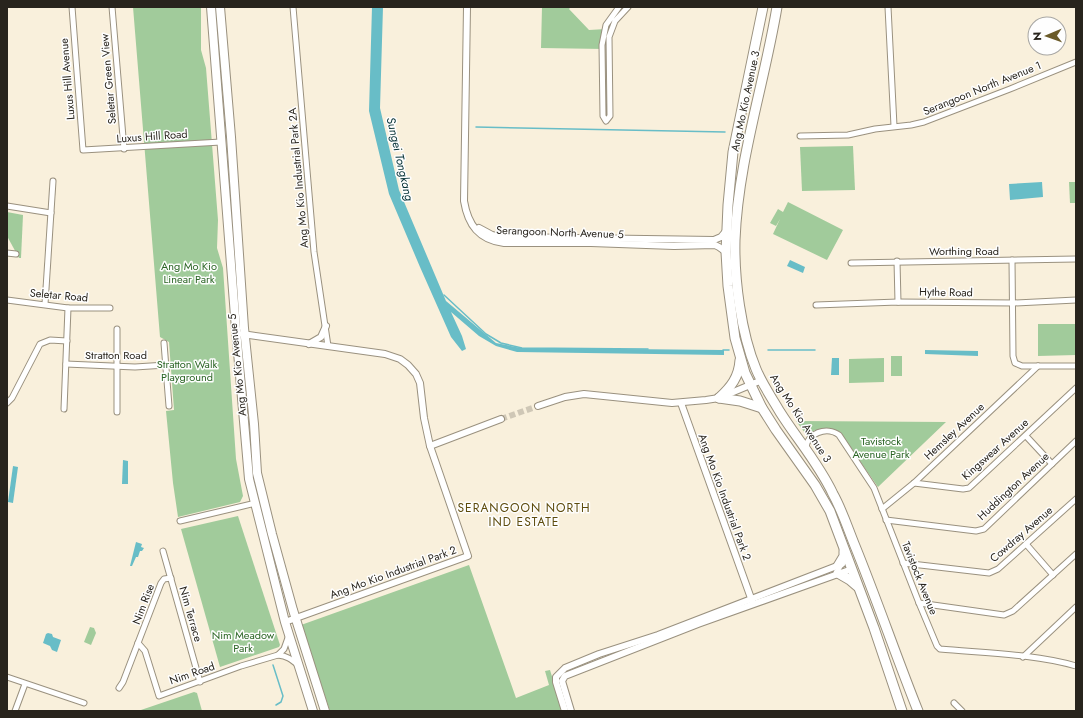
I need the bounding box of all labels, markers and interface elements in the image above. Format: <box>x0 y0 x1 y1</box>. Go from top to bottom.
north arrow <box>1027 16 1067 56</box>
text: N <box>1029 32 1045 41</box>
street label: Seletar Green View <box>96 33 120 125</box>
street label: Luxus Hill Avenue <box>55 37 79 120</box>
street label: Ang Mo Kio Avenue 3 <box>726 49 764 153</box>
street label: Serangoon North Avenue 1 <box>920 57 1044 119</box>
street label: Ang Mo Kio Industrial Park 2A <box>284 106 312 249</box>
water label: Sungei Tongkang <box>382 115 418 203</box>
street label: Luxus Hill Road <box>116 126 188 146</box>
street label: Serangoon North Avenue 5 <box>496 222 624 242</box>
street label: Worthing Road <box>929 243 999 259</box>
park label: Ang Mo Kio Linear Park <box>161 258 217 287</box>
street label: Seletar Road <box>29 284 89 306</box>
street label: Hythe Road <box>919 284 973 300</box>
street label: Ang Mo Kio Avenue 5 <box>224 313 250 417</box>
street label: Stratton Road <box>85 347 147 363</box>
park label: Stratton Walk Playground <box>157 356 217 385</box>
street label: Ang Mo Kio Avenue 3 <box>766 371 836 465</box>
street label: Hemsley Avenue <box>920 399 988 463</box>
street label: Kingswear Avenue <box>958 414 1032 483</box>
street label: Ang Mo Kio Industrial Park 2 <box>695 431 755 563</box>
park label: Tavistock Avenue Park <box>852 433 910 462</box>
street label: Huddington Avenue <box>974 448 1053 524</box>
district label: SERANGOON NORTH IND ESTATE <box>458 499 590 531</box>
street label: Cowdray Avenue <box>986 502 1056 566</box>
street label: Tavistock Avenue <box>898 539 942 617</box>
street label: Ang Mo Kio Industrial Park 2 <box>327 542 459 602</box>
street label: Nim Rise <box>128 581 158 627</box>
street label: Nim Terrace <box>175 585 207 644</box>
park label: Nim Meadow Park <box>212 627 275 656</box>
street label: Nim Road <box>167 658 217 688</box>

